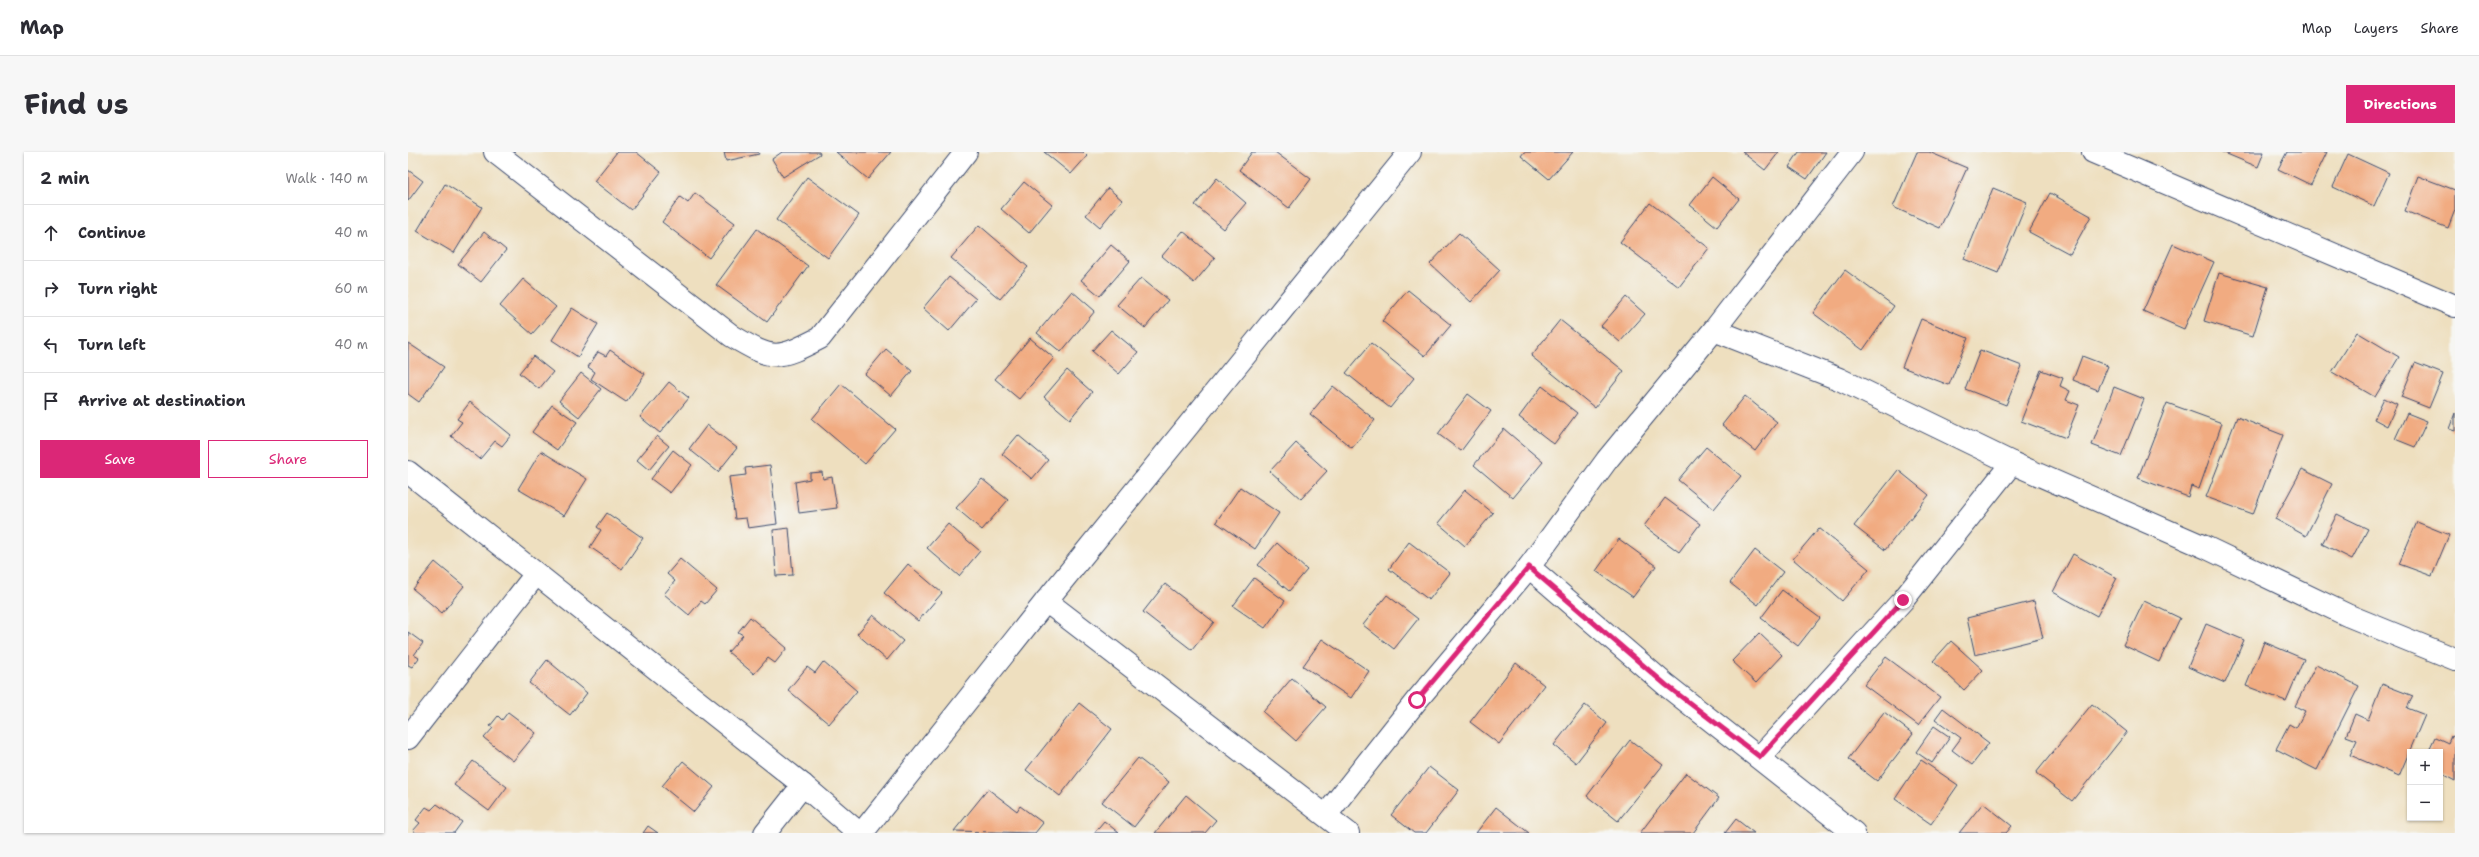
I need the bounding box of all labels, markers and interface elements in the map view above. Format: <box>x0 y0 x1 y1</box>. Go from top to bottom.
text: Map <box>20 15 64 40</box>
text: Map <box>2302 19 2332 37</box>
text: Layers <box>2354 19 2398 37</box>
text: Share <box>2420 19 2459 37</box>
text: Find us <box>24 85 129 123</box>
button: Directions <box>2346 85 2455 123</box>
text: 2 min <box>40 167 90 189</box>
text: Walk · 140 m <box>285 170 368 187</box>
icon: ahead <box>40 222 62 244</box>
text: Continue <box>78 223 146 243</box>
text: 40 m <box>334 224 368 241</box>
icon: right <box>40 278 62 300</box>
text: Turn right <box>78 279 158 299</box>
text: 60 m <box>335 280 368 297</box>
icon: left <box>40 334 62 356</box>
text: Turn left <box>78 335 146 355</box>
text: 40 m <box>334 336 368 353</box>
icon: arrive <box>40 390 62 412</box>
text: Arrive at destination <box>78 391 246 411</box>
button: Save <box>40 440 200 478</box>
button: Share <box>208 440 368 478</box>
route end <box>1894 591 1912 609</box>
route start <box>1408 691 1426 709</box>
map controls <box>2407 749 2443 821</box>
button: + <box>2407 749 2443 785</box>
button: − <box>2407 785 2443 821</box>

